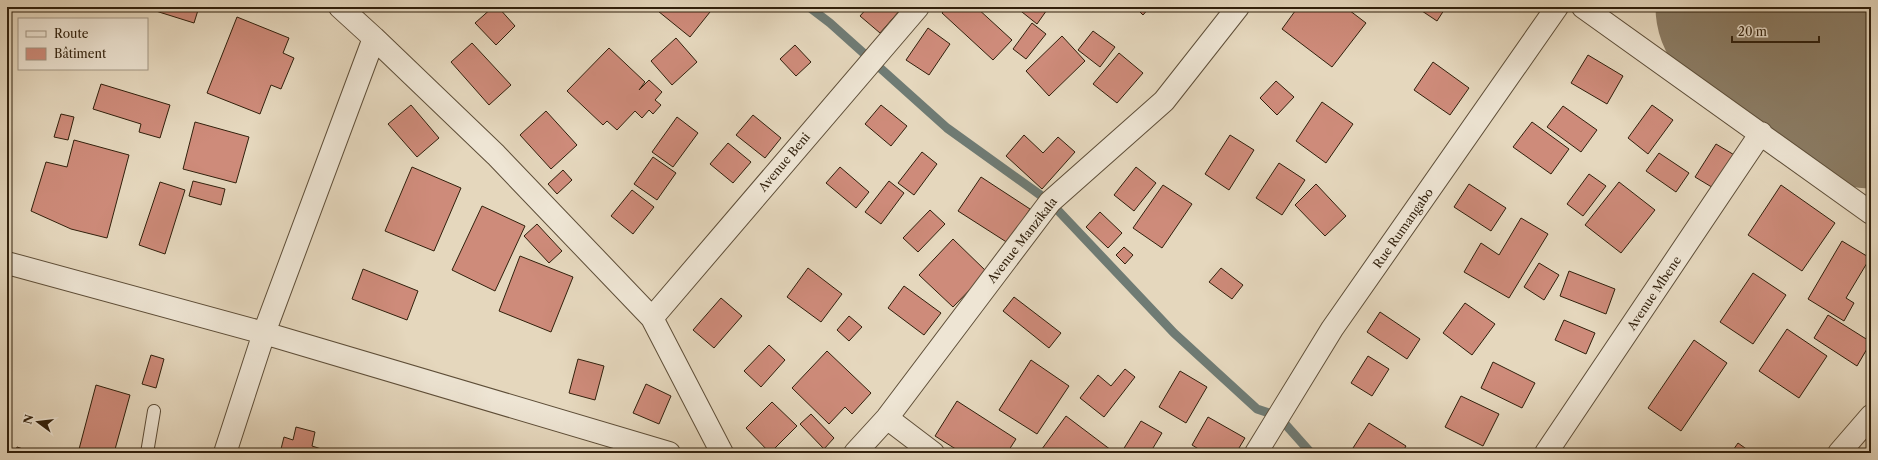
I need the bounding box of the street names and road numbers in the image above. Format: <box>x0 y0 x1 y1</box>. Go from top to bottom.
street label: Avenue Beni <box>754 129 813 195</box>
street label: Rue Rumangabo <box>1370 185 1436 271</box>
street label: Avenue Manzikala <box>983 194 1060 287</box>
street label: Avenue Mbene <box>1623 253 1684 334</box>

